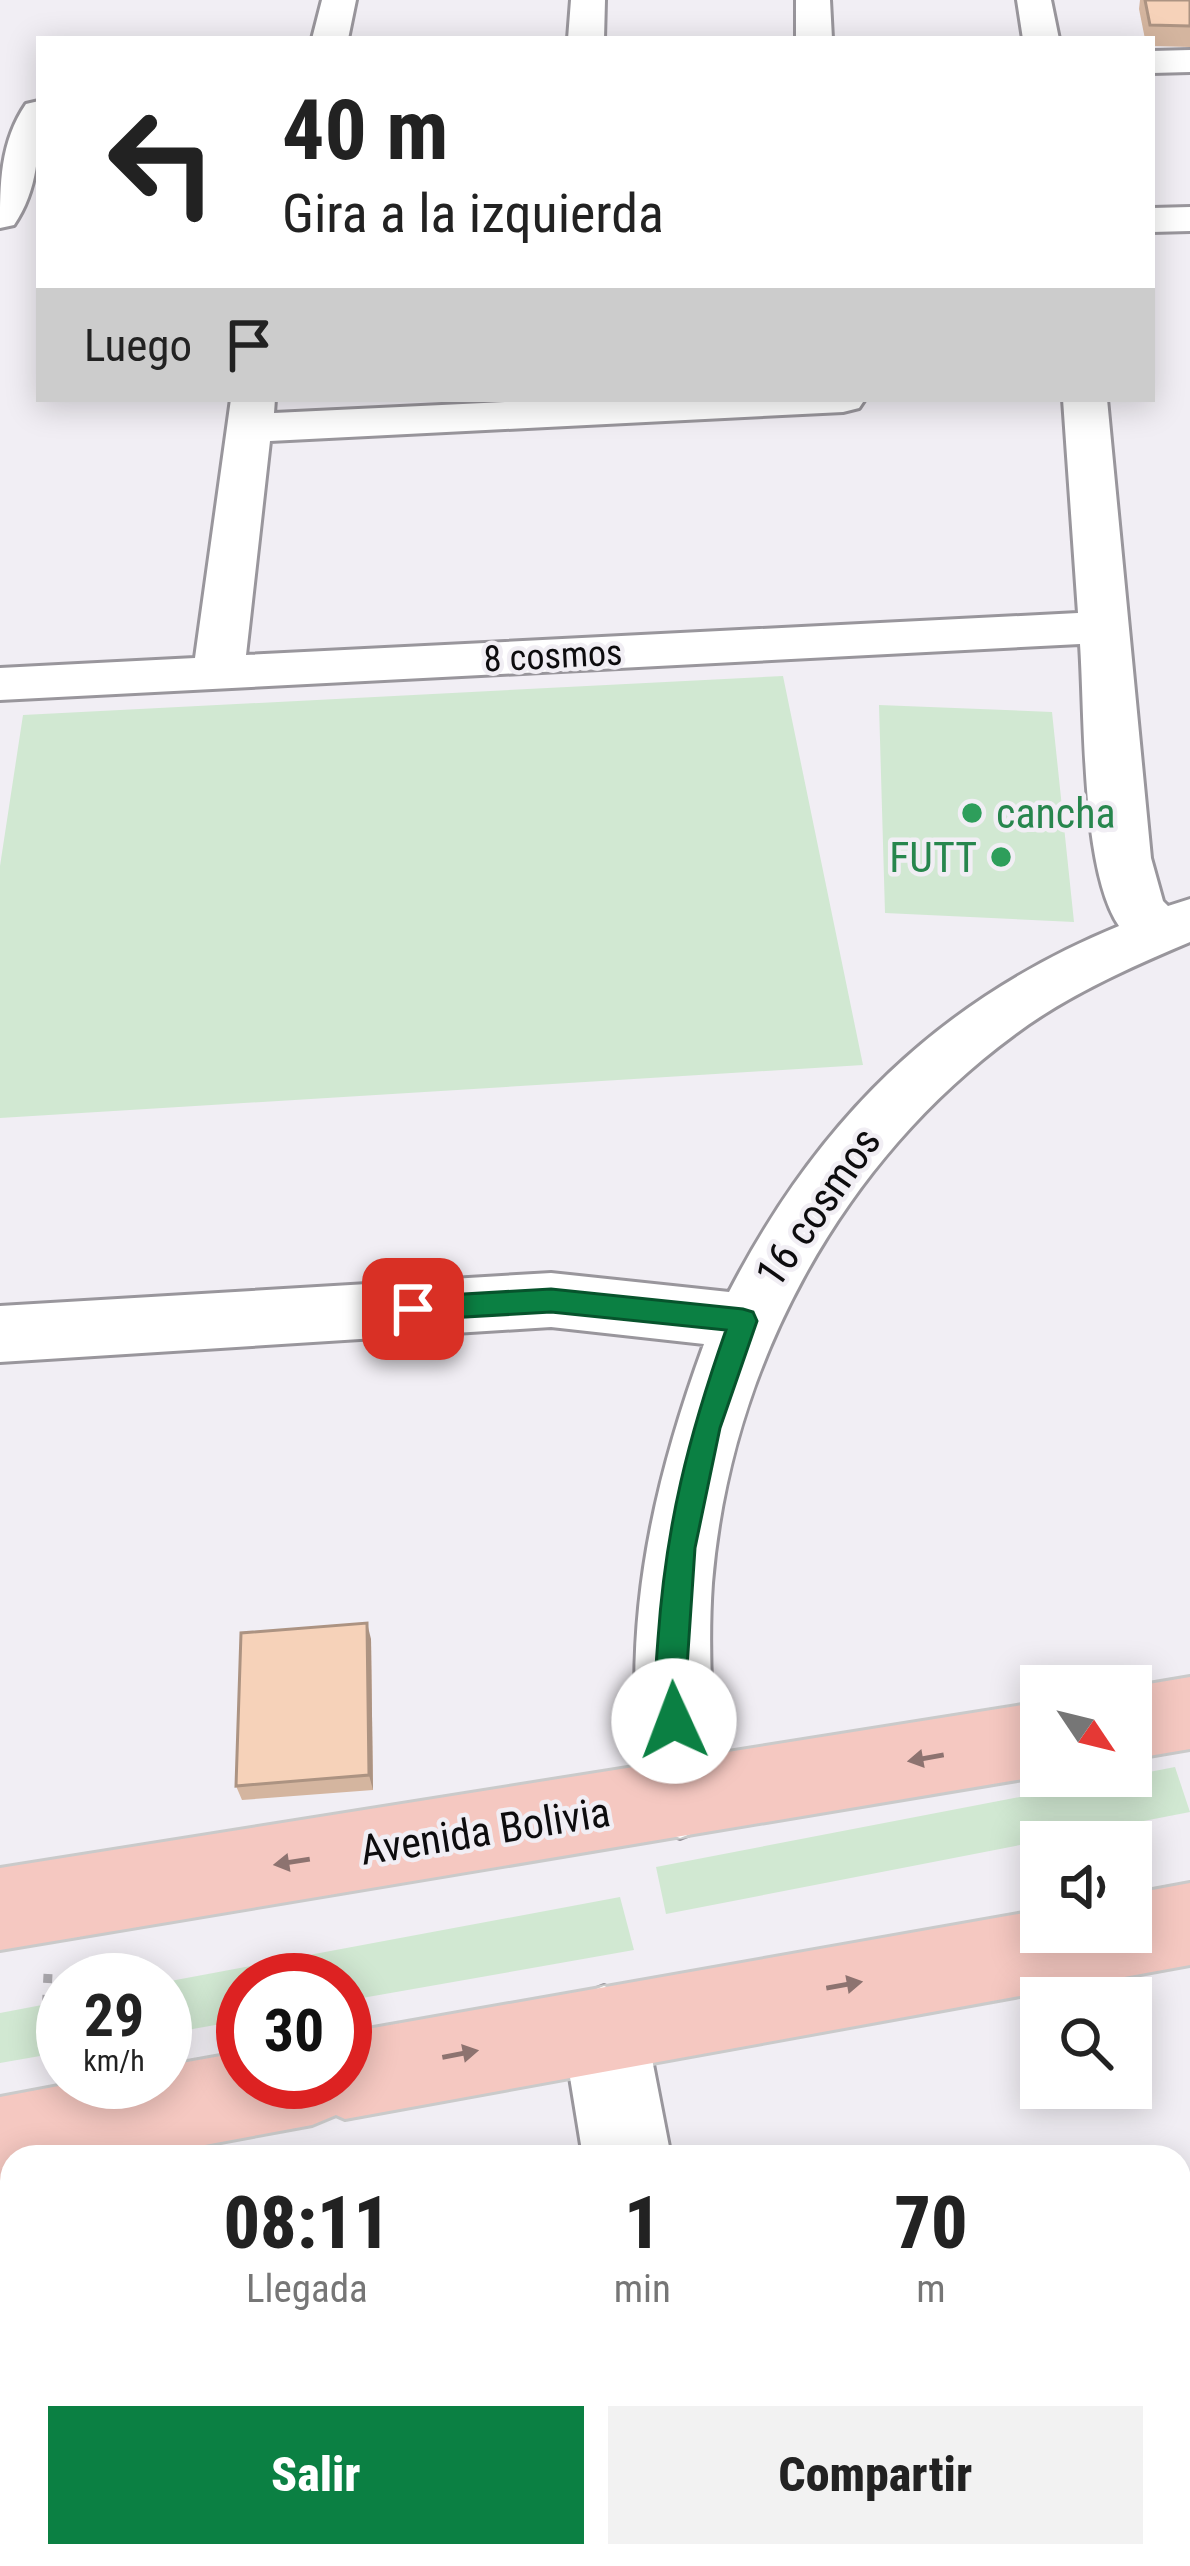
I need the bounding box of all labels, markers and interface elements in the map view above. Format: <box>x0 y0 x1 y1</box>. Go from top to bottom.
text: 40 m <box>282 81 449 180</box>
icon: left <box>84 84 240 240</box>
text: Gira a la izquierda <box>282 182 664 245</box>
icon: arrive <box>216 312 282 378</box>
text: Luego <box>84 319 192 372</box>
street label: 8 cosmos <box>483 631 623 681</box>
place label: cancha <box>996 789 1116 838</box>
marker: cancha <box>959 800 985 826</box>
place label: FUTT <box>889 833 977 882</box>
marker: FUTT <box>988 844 1014 870</box>
street label: 16 cosmos <box>746 1118 890 1296</box>
pin <box>362 1258 464 1360</box>
icon: arrive <box>380 1276 446 1342</box>
position arrow <box>611 1658 737 1784</box>
north arrow <box>1020 1665 1152 1797</box>
map controls <box>1020 1665 1152 2109</box>
one-way arrow <box>906 1750 944 1768</box>
street label: Avenida Bolivia <box>357 1787 613 1875</box>
button: sound <box>1020 1821 1152 1953</box>
one-way arrow <box>273 1853 310 1872</box>
speed limit sign: 30 <box>216 1953 372 2109</box>
one-way arrow <box>826 1976 863 1995</box>
button: search <box>1020 1977 1152 2109</box>
text: 29 <box>84 1980 144 2051</box>
text: km/h <box>83 2043 145 2078</box>
one-way arrow <box>442 2045 479 2064</box>
text: 08:11 <box>223 2181 390 2266</box>
text: 1 <box>624 2181 661 2266</box>
text: 70 <box>894 2181 968 2266</box>
text: Llegada <box>246 2266 368 2312</box>
text: min <box>614 2266 671 2312</box>
text: m <box>916 2266 946 2312</box>
button: Salir <box>48 2406 584 2544</box>
button: Compartir <box>608 2406 1143 2544</box>

